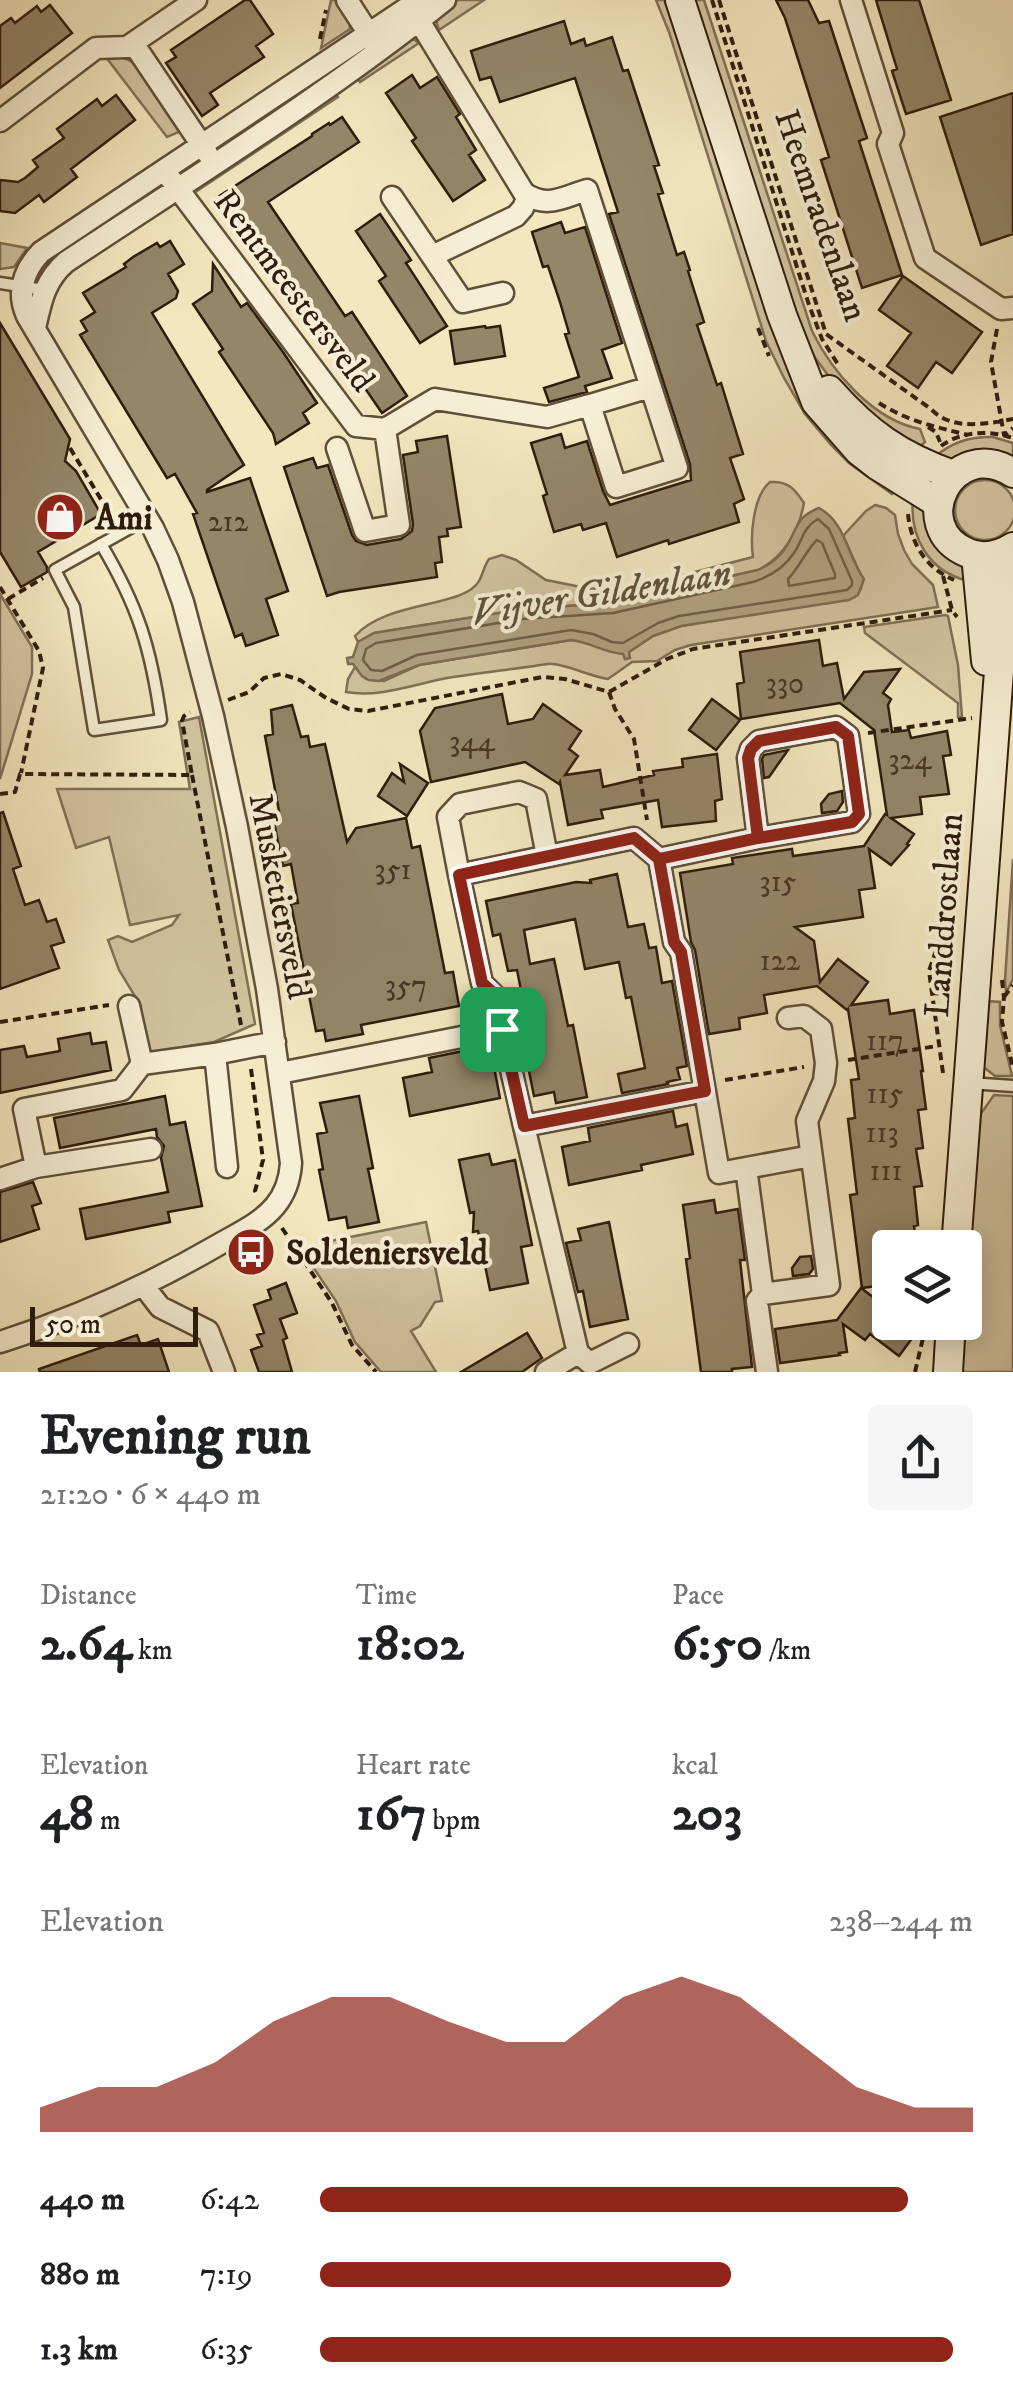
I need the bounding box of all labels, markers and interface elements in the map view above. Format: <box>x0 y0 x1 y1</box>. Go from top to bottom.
street label: Heemradenlaan <box>763 104 877 327</box>
street label: Rentmeestersveld <box>203 181 384 401</box>
shop icon: Ami <box>34 491 86 543</box>
place label: Ami <box>94 497 153 541</box>
house number: 212 <box>208 504 249 541</box>
water label: Vijver Gildenlaan <box>468 550 735 638</box>
house number: 330 <box>766 666 804 703</box>
house number: 344 <box>449 724 496 761</box>
house number: 324 <box>888 742 932 779</box>
street label: Musketiersveld <box>238 790 321 1004</box>
street label: Landdrostlaan <box>916 812 974 1019</box>
house number: 351 <box>374 852 412 889</box>
house number: 315 <box>760 864 797 901</box>
house number: 122 <box>760 943 801 980</box>
house number: 357 <box>385 968 427 1005</box>
pin <box>460 987 545 1072</box>
icon: arrive <box>475 1002 530 1057</box>
house number: 117 <box>866 1023 904 1060</box>
house number: 115 <box>867 1076 903 1113</box>
house number: 113 <box>865 1115 899 1152</box>
house number: 111 <box>869 1153 903 1190</box>
bus stop icon: Soldeniersveld <box>225 1226 277 1278</box>
map controls <box>872 1230 982 1340</box>
button: layers <box>872 1230 982 1340</box>
place label: Soldeniersveld <box>286 1232 489 1276</box>
scale bar <box>30 1302 198 1346</box>
text: 50 m <box>45 1307 101 1342</box>
text: Evening run <box>40 1403 311 1472</box>
button: share <box>868 1405 973 1510</box>
text: 21:20 · 6 × 440 m <box>40 1475 261 1515</box>
text: Distance <box>40 1578 136 1613</box>
text: Time <box>356 1578 417 1613</box>
text: Pace <box>672 1578 724 1613</box>
text: 2.64 <box>40 1613 132 1676</box>
text: 18:02 <box>356 1613 464 1676</box>
text: 6:50 <box>672 1613 763 1676</box>
text: km <box>132 1633 173 1668</box>
text: /km <box>763 1633 811 1668</box>
text: Elevation <box>40 1748 148 1783</box>
text: Heart rate <box>356 1748 471 1783</box>
text: kcal <box>672 1748 718 1783</box>
text: 48 <box>40 1783 94 1846</box>
text: 167 <box>356 1783 427 1846</box>
text: 203 <box>672 1783 742 1846</box>
text: m <box>94 1803 121 1838</box>
text: bpm <box>427 1803 481 1838</box>
text: Elevation <box>40 1902 164 1942</box>
text: 238–244 m <box>829 1902 973 1942</box>
text: 440 m <box>40 2180 125 2220</box>
text: 6:42 <box>200 2180 259 2220</box>
text: 880 m <box>40 2255 120 2295</box>
text: 7:19 <box>200 2255 253 2295</box>
text: 1.3 km <box>40 2330 118 2370</box>
text: 6:35 <box>200 2330 253 2370</box>

